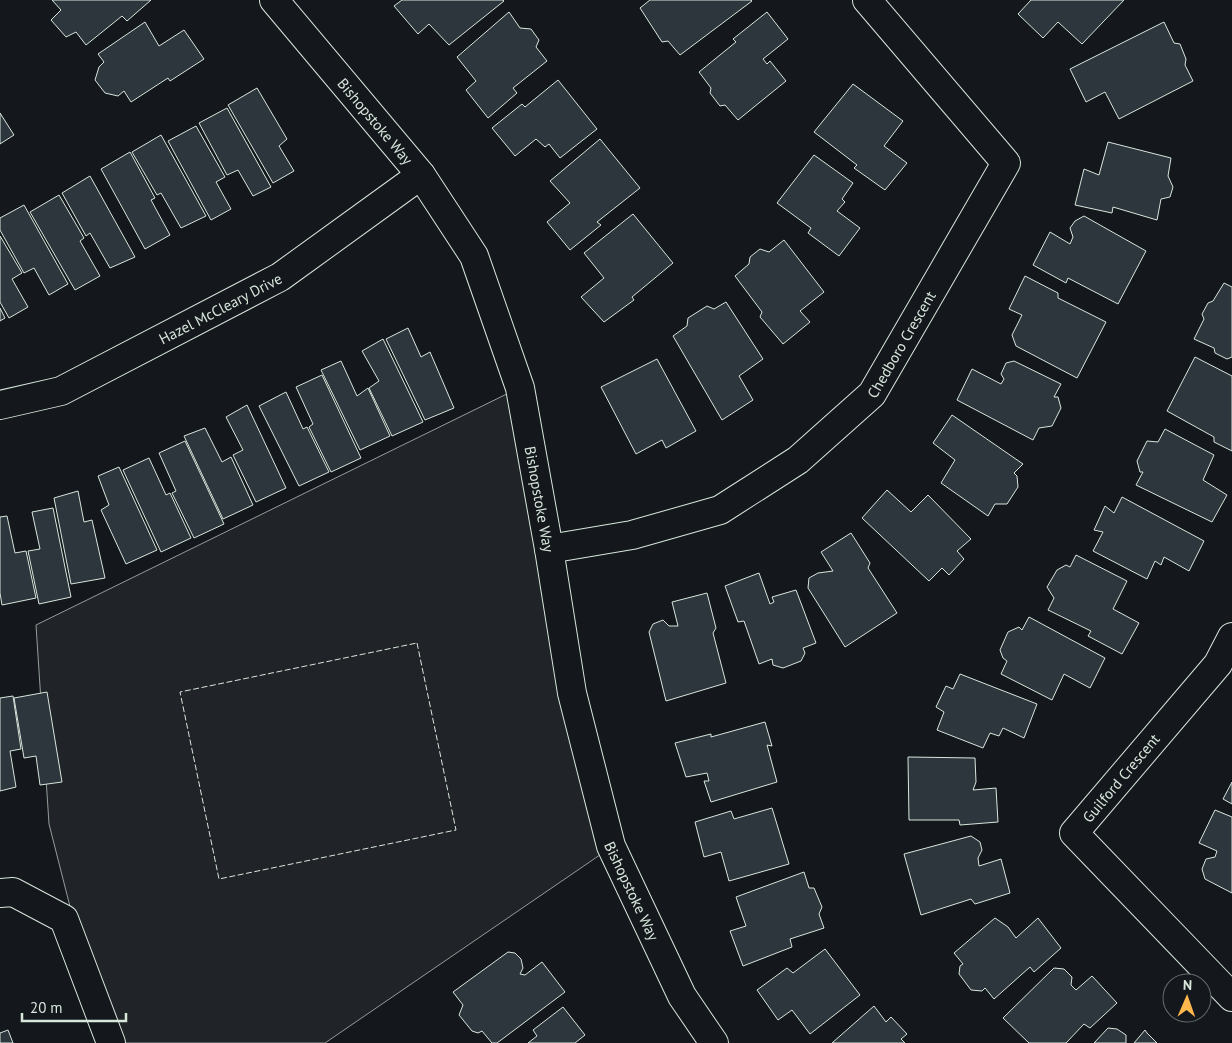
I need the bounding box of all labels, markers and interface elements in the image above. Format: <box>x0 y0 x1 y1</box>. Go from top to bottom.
street label: Bishopstoke Way <box>334 74 417 168</box>
street label: Hazel McCleary Drive <box>155 268 285 348</box>
street label: Chedboro Crescent <box>862 287 939 401</box>
street label: Bishopstoke Way <box>521 445 559 554</box>
street label: Guilford Crescent <box>1078 730 1164 826</box>
street label: Bishopstoke Way <box>601 838 664 943</box>
north arrow <box>1162 973 1212 1023</box>
text: N <box>1183 976 1192 994</box>
scale bar <box>22 990 126 1022</box>
text: 20 m <box>30 998 63 1017</box>

